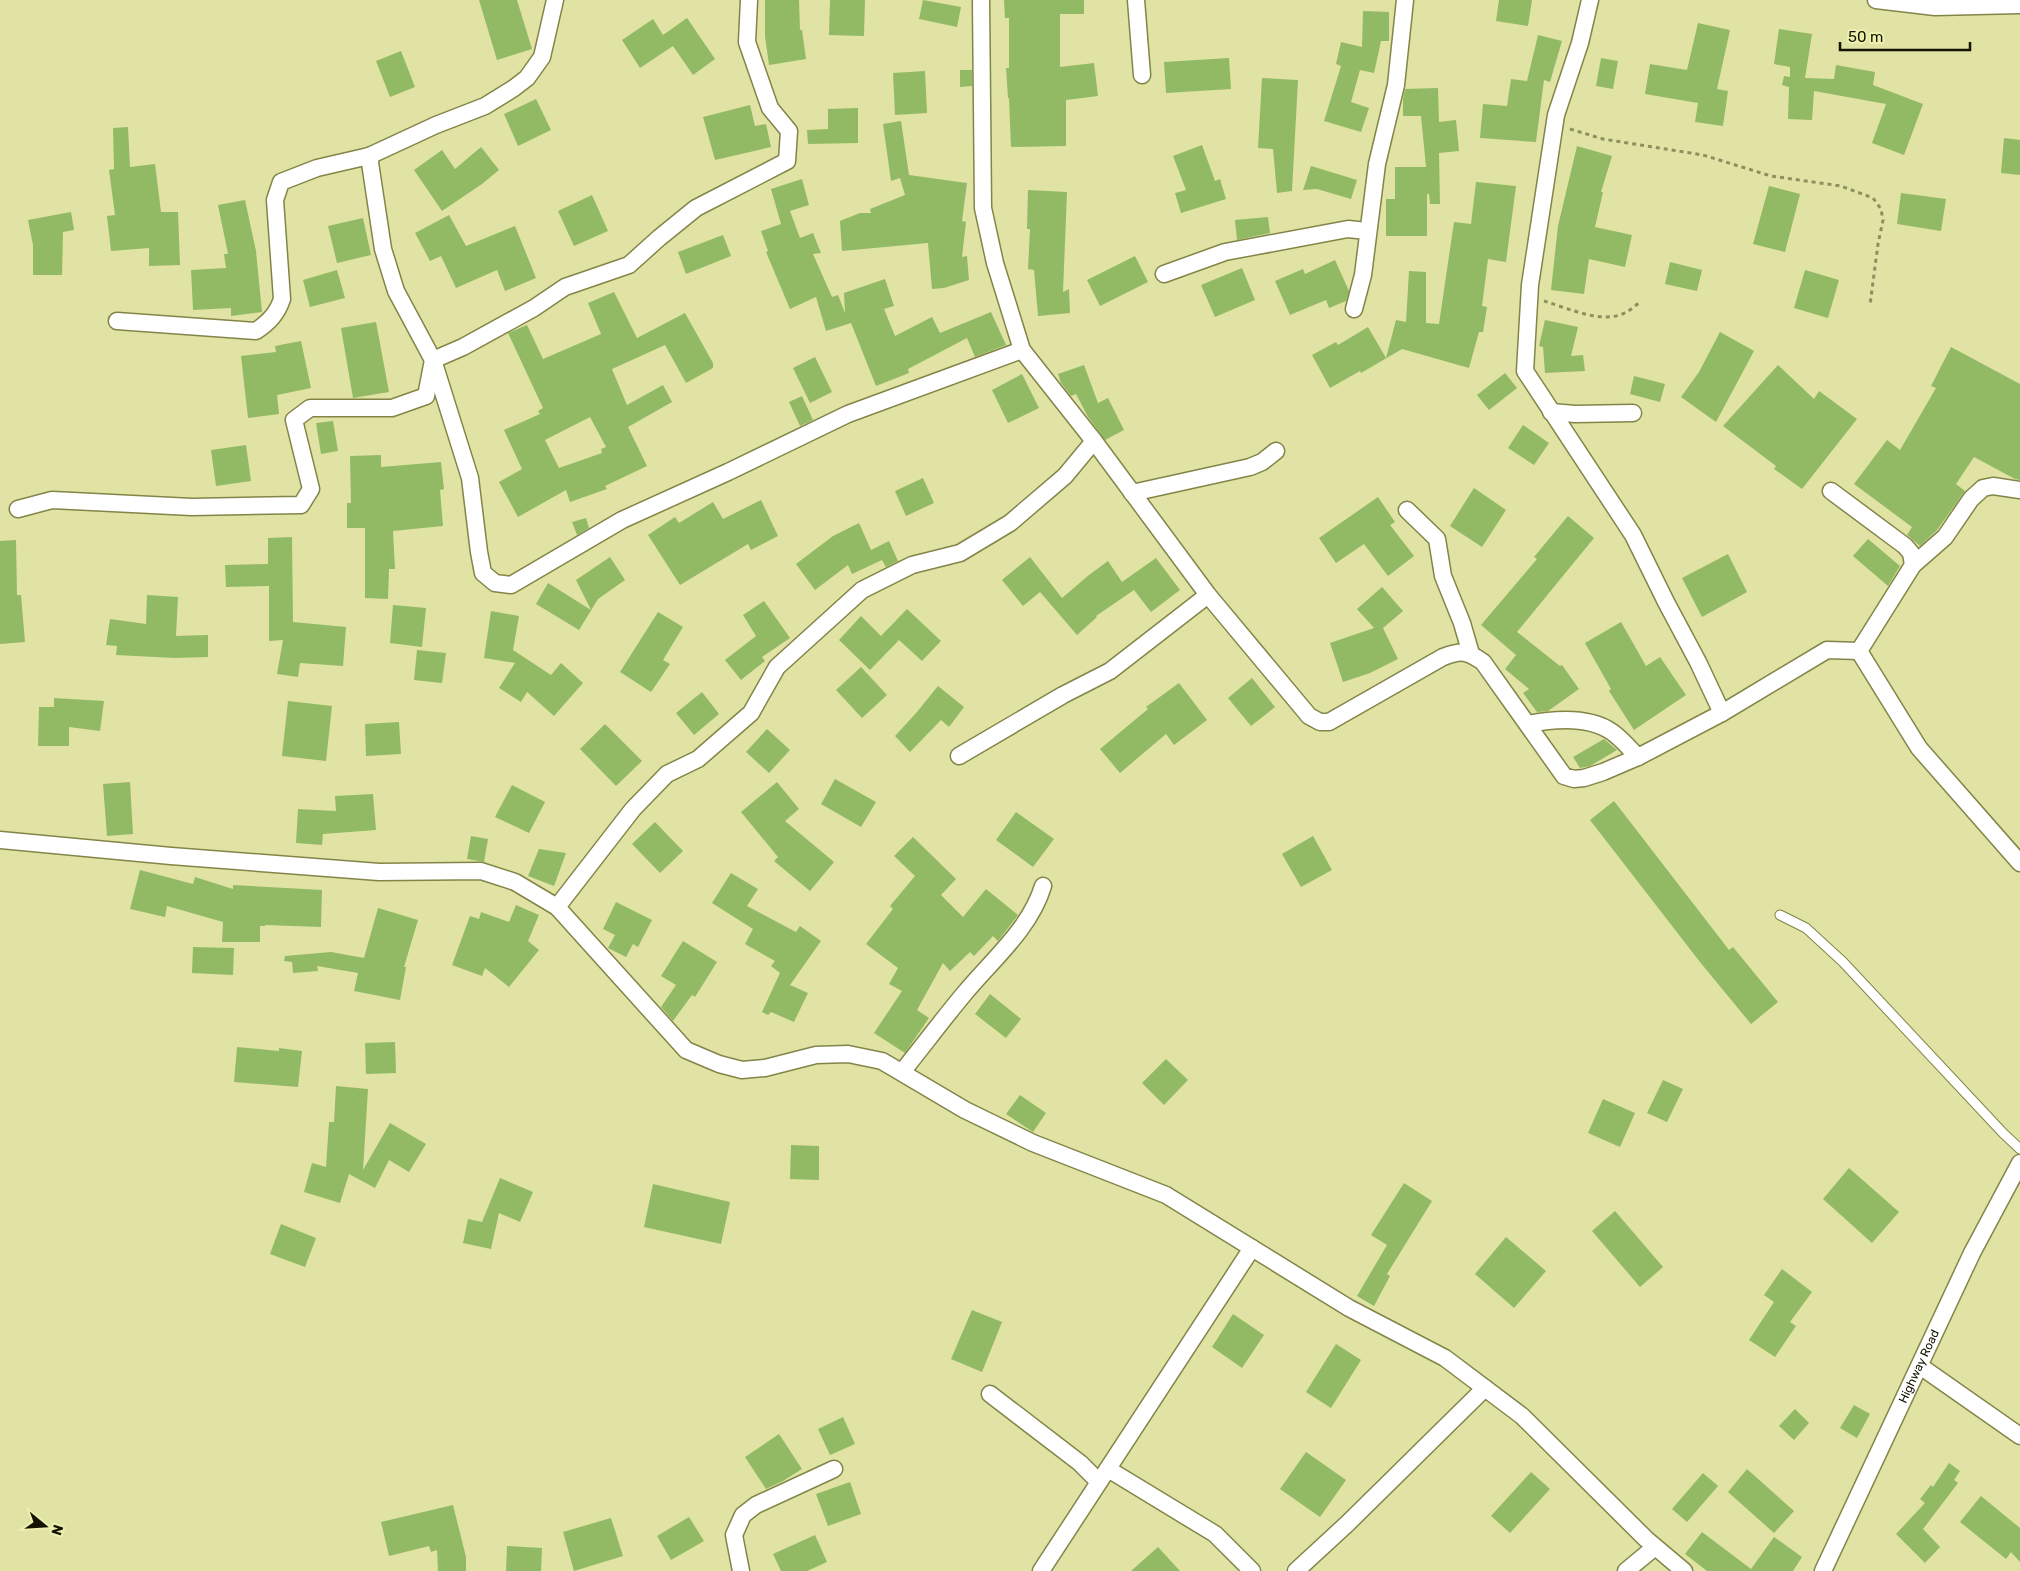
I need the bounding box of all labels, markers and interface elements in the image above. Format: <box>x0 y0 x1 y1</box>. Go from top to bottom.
scale bar <box>1840 20 1970 52</box>
text: 50 m <box>1848 28 1883 46</box>
street label: Highway Road <box>1896 1327 1942 1405</box>
north arrow <box>20 1501 70 1551</box>
text: N <box>47 1522 67 1537</box>

